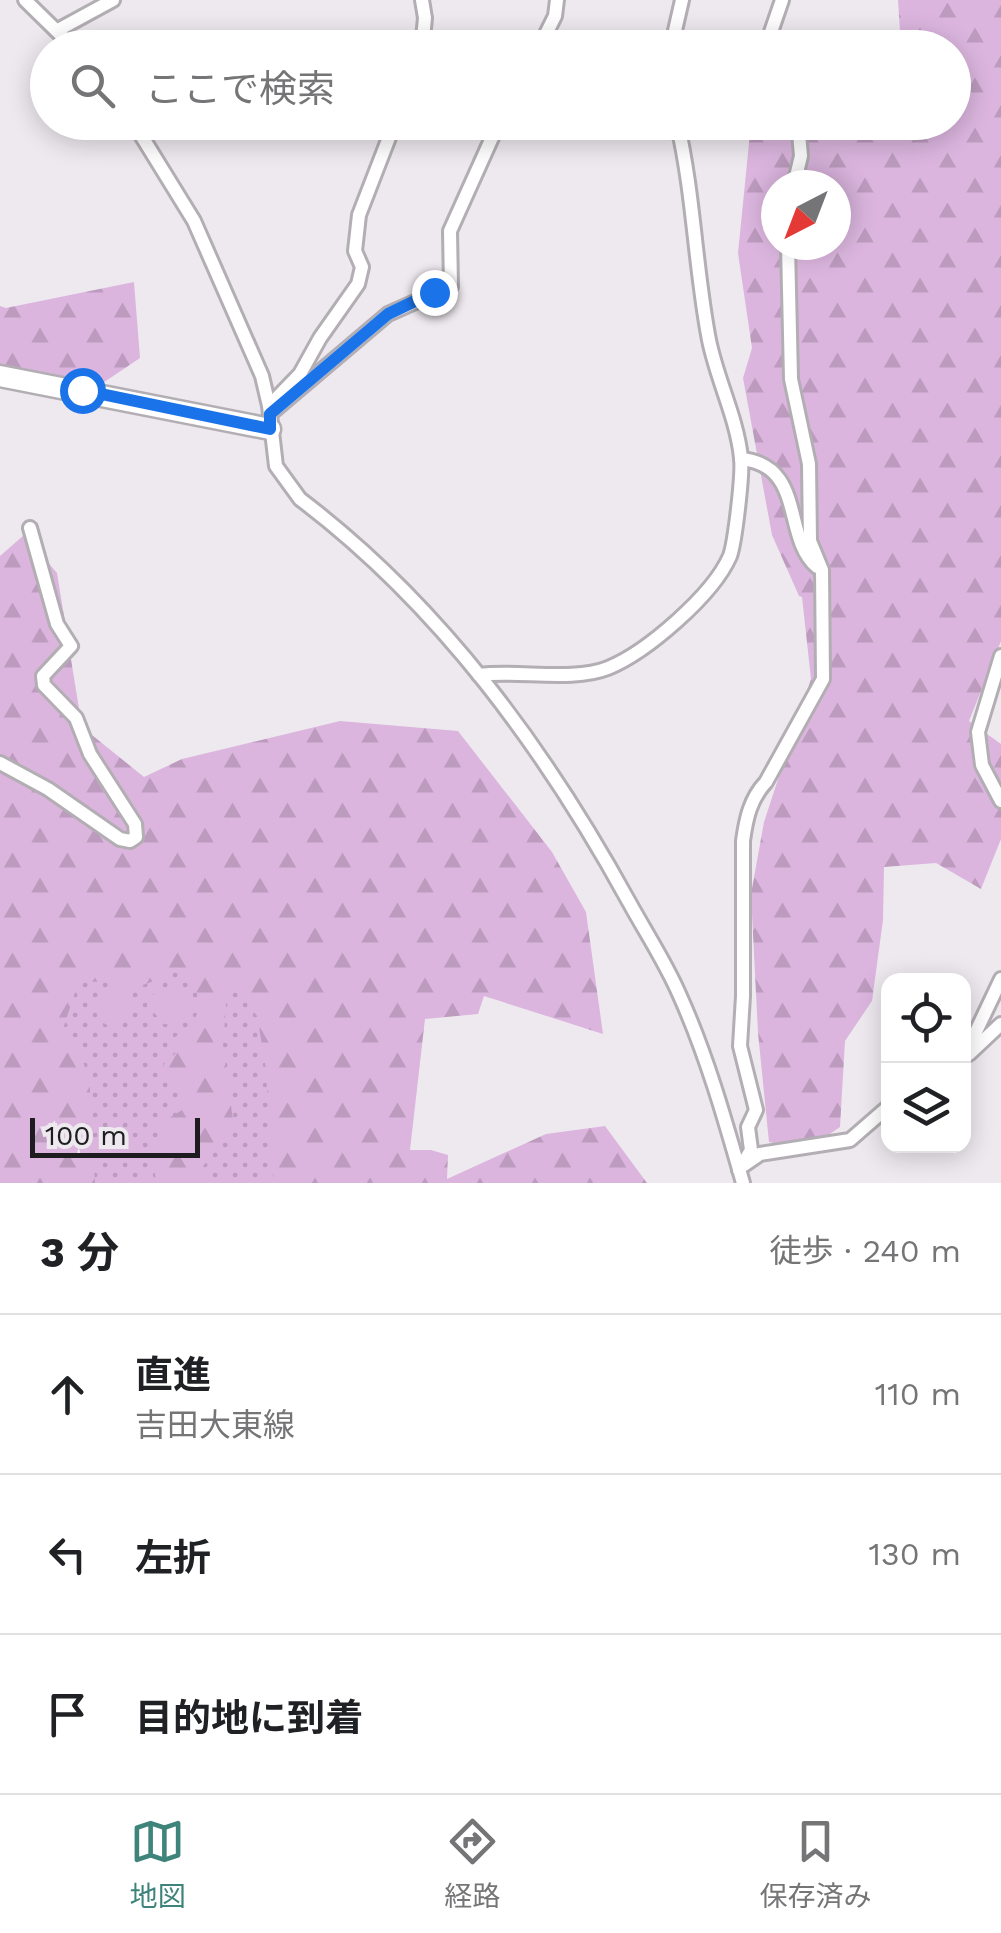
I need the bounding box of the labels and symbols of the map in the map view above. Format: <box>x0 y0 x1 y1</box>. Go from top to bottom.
north arrow <box>761 170 851 260</box>
route end <box>412 270 458 316</box>
route start <box>60 368 106 414</box>
scale bar <box>30 1113 200 1158</box>

